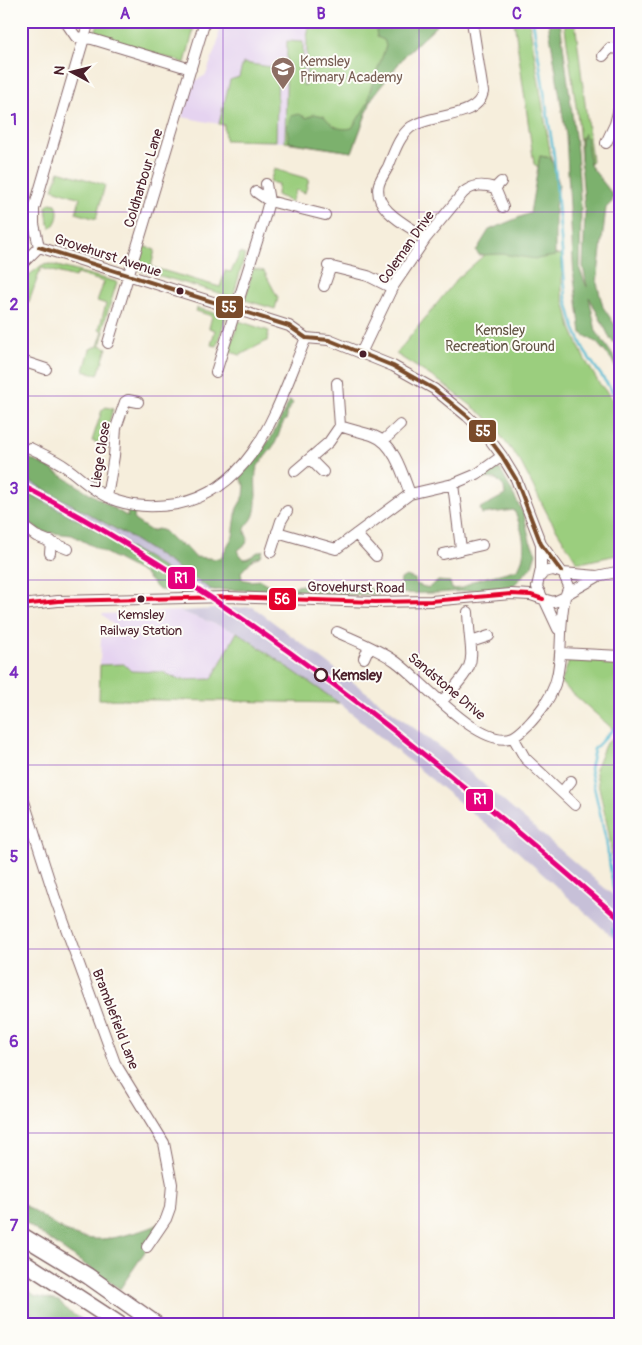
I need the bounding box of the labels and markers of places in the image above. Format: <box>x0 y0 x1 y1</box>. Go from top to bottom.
place label: Kemsley Primary Academy <box>300 53 402 86</box>
school or university icon: Kemsley Primary Academy <box>270 56 296 90</box>
unlabelled marker <box>175 286 185 296</box>
unlabelled marker <box>358 349 368 359</box>
marker: Kemsley Railway Station <box>136 594 146 604</box>
place label: Kemsley Railway Station <box>100 607 182 639</box>
place label: Kemsley <box>332 667 382 684</box>
marker: Kemsley <box>314 668 328 682</box>

